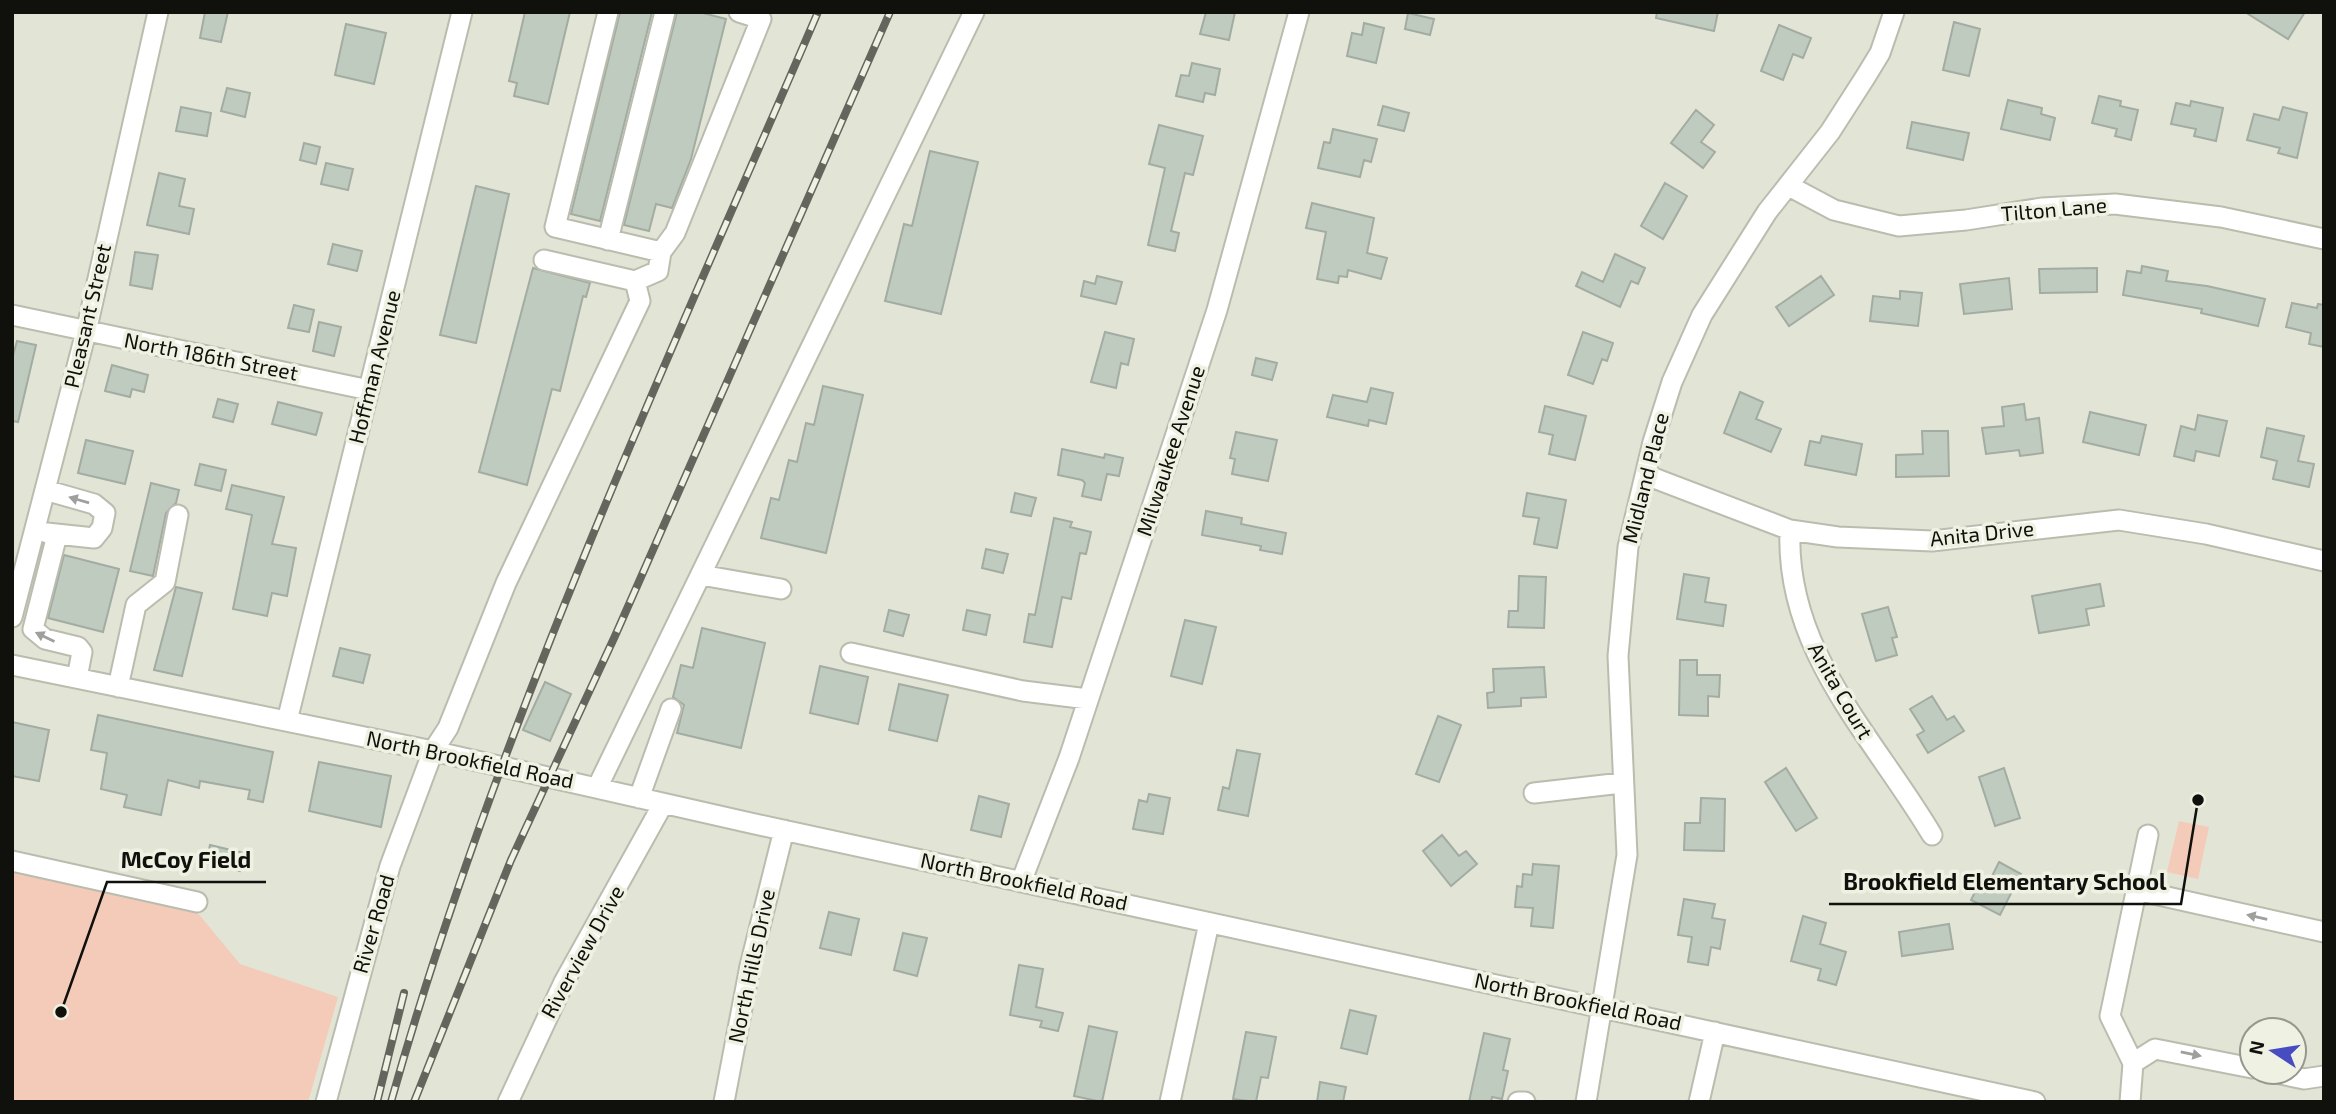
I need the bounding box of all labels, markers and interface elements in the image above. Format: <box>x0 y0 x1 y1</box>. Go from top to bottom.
street label: Tilton Lane <box>2000 191 2108 226</box>
street label: Pleasant Street <box>58 241 115 390</box>
street label: Hoffman Avenue <box>342 287 405 446</box>
street label: North 186th Street <box>122 326 300 385</box>
street label: Milwaukee Avenue <box>1130 362 1209 539</box>
street label: Midland Place <box>1616 410 1673 546</box>
one-way arrow <box>68 494 90 505</box>
street label: Anita Drive <box>1929 515 2035 550</box>
one-way arrow <box>35 631 55 642</box>
street label: Anita Court <box>1804 638 1879 743</box>
street label: North Brookfield Road <box>364 724 576 793</box>
callout: McCoy Field <box>107 838 266 882</box>
text: McCoy Field <box>121 845 251 873</box>
street label: North Brookfield Road <box>918 846 1130 915</box>
callout: Brookfield Elementary School <box>1829 860 2181 904</box>
text: Brookfield Elementary School <box>1843 867 2167 895</box>
street label: River Road <box>347 871 399 976</box>
street label: Riverview Drive <box>535 881 628 1022</box>
street label: North Hills Drive <box>722 886 779 1045</box>
one-way arrow <box>2246 911 2268 922</box>
street label: North Brookfield Road <box>1472 966 1684 1035</box>
north arrow <box>2238 1016 2308 1086</box>
text: N <box>2243 1038 2269 1056</box>
one-way arrow <box>2180 1049 2202 1060</box>

